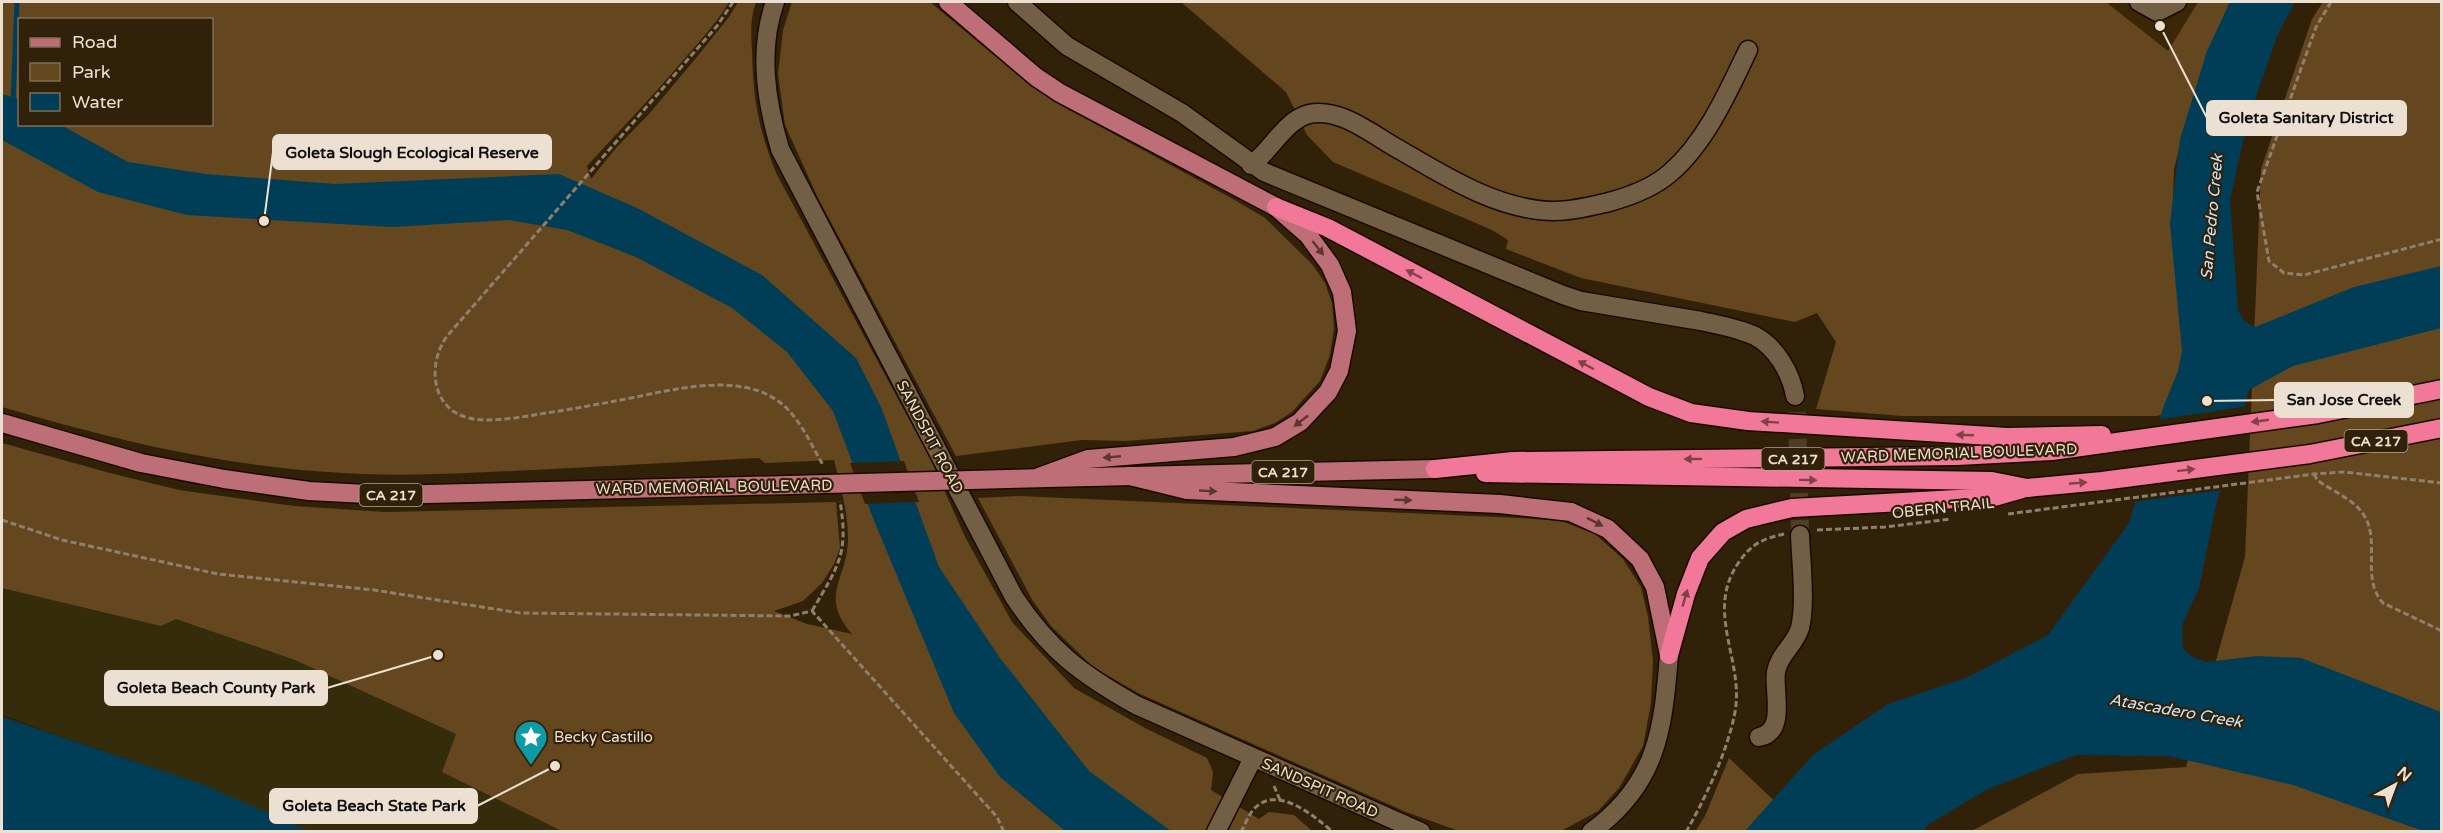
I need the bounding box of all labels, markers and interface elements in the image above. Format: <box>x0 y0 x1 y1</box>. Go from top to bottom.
legend <box>18 18 213 126</box>
text: Road <box>72 31 117 53</box>
text: Park <box>72 61 111 83</box>
text: Water <box>72 91 123 113</box>
callout: Goleta Sanitary District <box>2207 101 2406 135</box>
text: Goleta Sanitary District <box>2218 108 2394 128</box>
callout: Goleta Slough Ecological Reserve <box>273 135 551 169</box>
text: Goleta Slough Ecological Reserve <box>285 143 539 163</box>
water label: San Pedro Creek <box>2197 152 2228 281</box>
one-way arrow <box>1311 240 1323 255</box>
one-way arrow <box>1405 269 1423 279</box>
one-way arrow <box>1578 360 1595 370</box>
street label: SANDSPIT ROAD <box>893 377 967 497</box>
callout: San Jose Creek <box>2275 383 2413 417</box>
text: San Jose Creek <box>2287 390 2402 410</box>
one-way arrow <box>1293 414 1309 427</box>
one-way arrow <box>1761 417 1780 427</box>
one-way arrow <box>2250 417 2269 426</box>
one-way arrow <box>1955 430 1974 440</box>
road number: CA 217 <box>2344 430 2408 452</box>
street label: WARD MEMORIAL BOULEVARD <box>1840 440 2078 466</box>
road number: CA 217 <box>1762 448 1824 470</box>
one-way arrow <box>1103 452 1122 462</box>
one-way arrow <box>1683 455 1702 464</box>
road number: CA 217 <box>1252 461 1314 483</box>
one-way arrow <box>2177 465 2196 474</box>
one-way arrow <box>1799 475 1818 484</box>
street label: WARD MEMORIAL BOULEVARD <box>596 476 832 498</box>
one-way arrow <box>2068 478 2087 488</box>
road number: CA 217 <box>360 484 422 506</box>
one-way arrow <box>1198 487 1217 496</box>
street label: OBERN TRAIL <box>1891 494 1995 522</box>
one-way arrow <box>1393 495 1412 504</box>
one-way arrow <box>1586 517 1603 527</box>
one-way arrow <box>1681 589 1690 607</box>
callout: Goleta Beach County Park <box>105 671 327 705</box>
text: Goleta Beach County Park <box>117 678 316 698</box>
water label: Atascadero Creek <box>2108 689 2245 733</box>
place icon: Becky Castillo <box>513 719 549 766</box>
place label: Becky Castillo <box>554 728 653 746</box>
street label: SANDSPIT ROAD <box>1259 754 1381 822</box>
north arrow <box>2365 755 2425 815</box>
text: N <box>2393 763 2416 786</box>
callout: Goleta Beach State Park <box>270 789 477 823</box>
text: Goleta Beach State Park <box>282 796 466 816</box>

